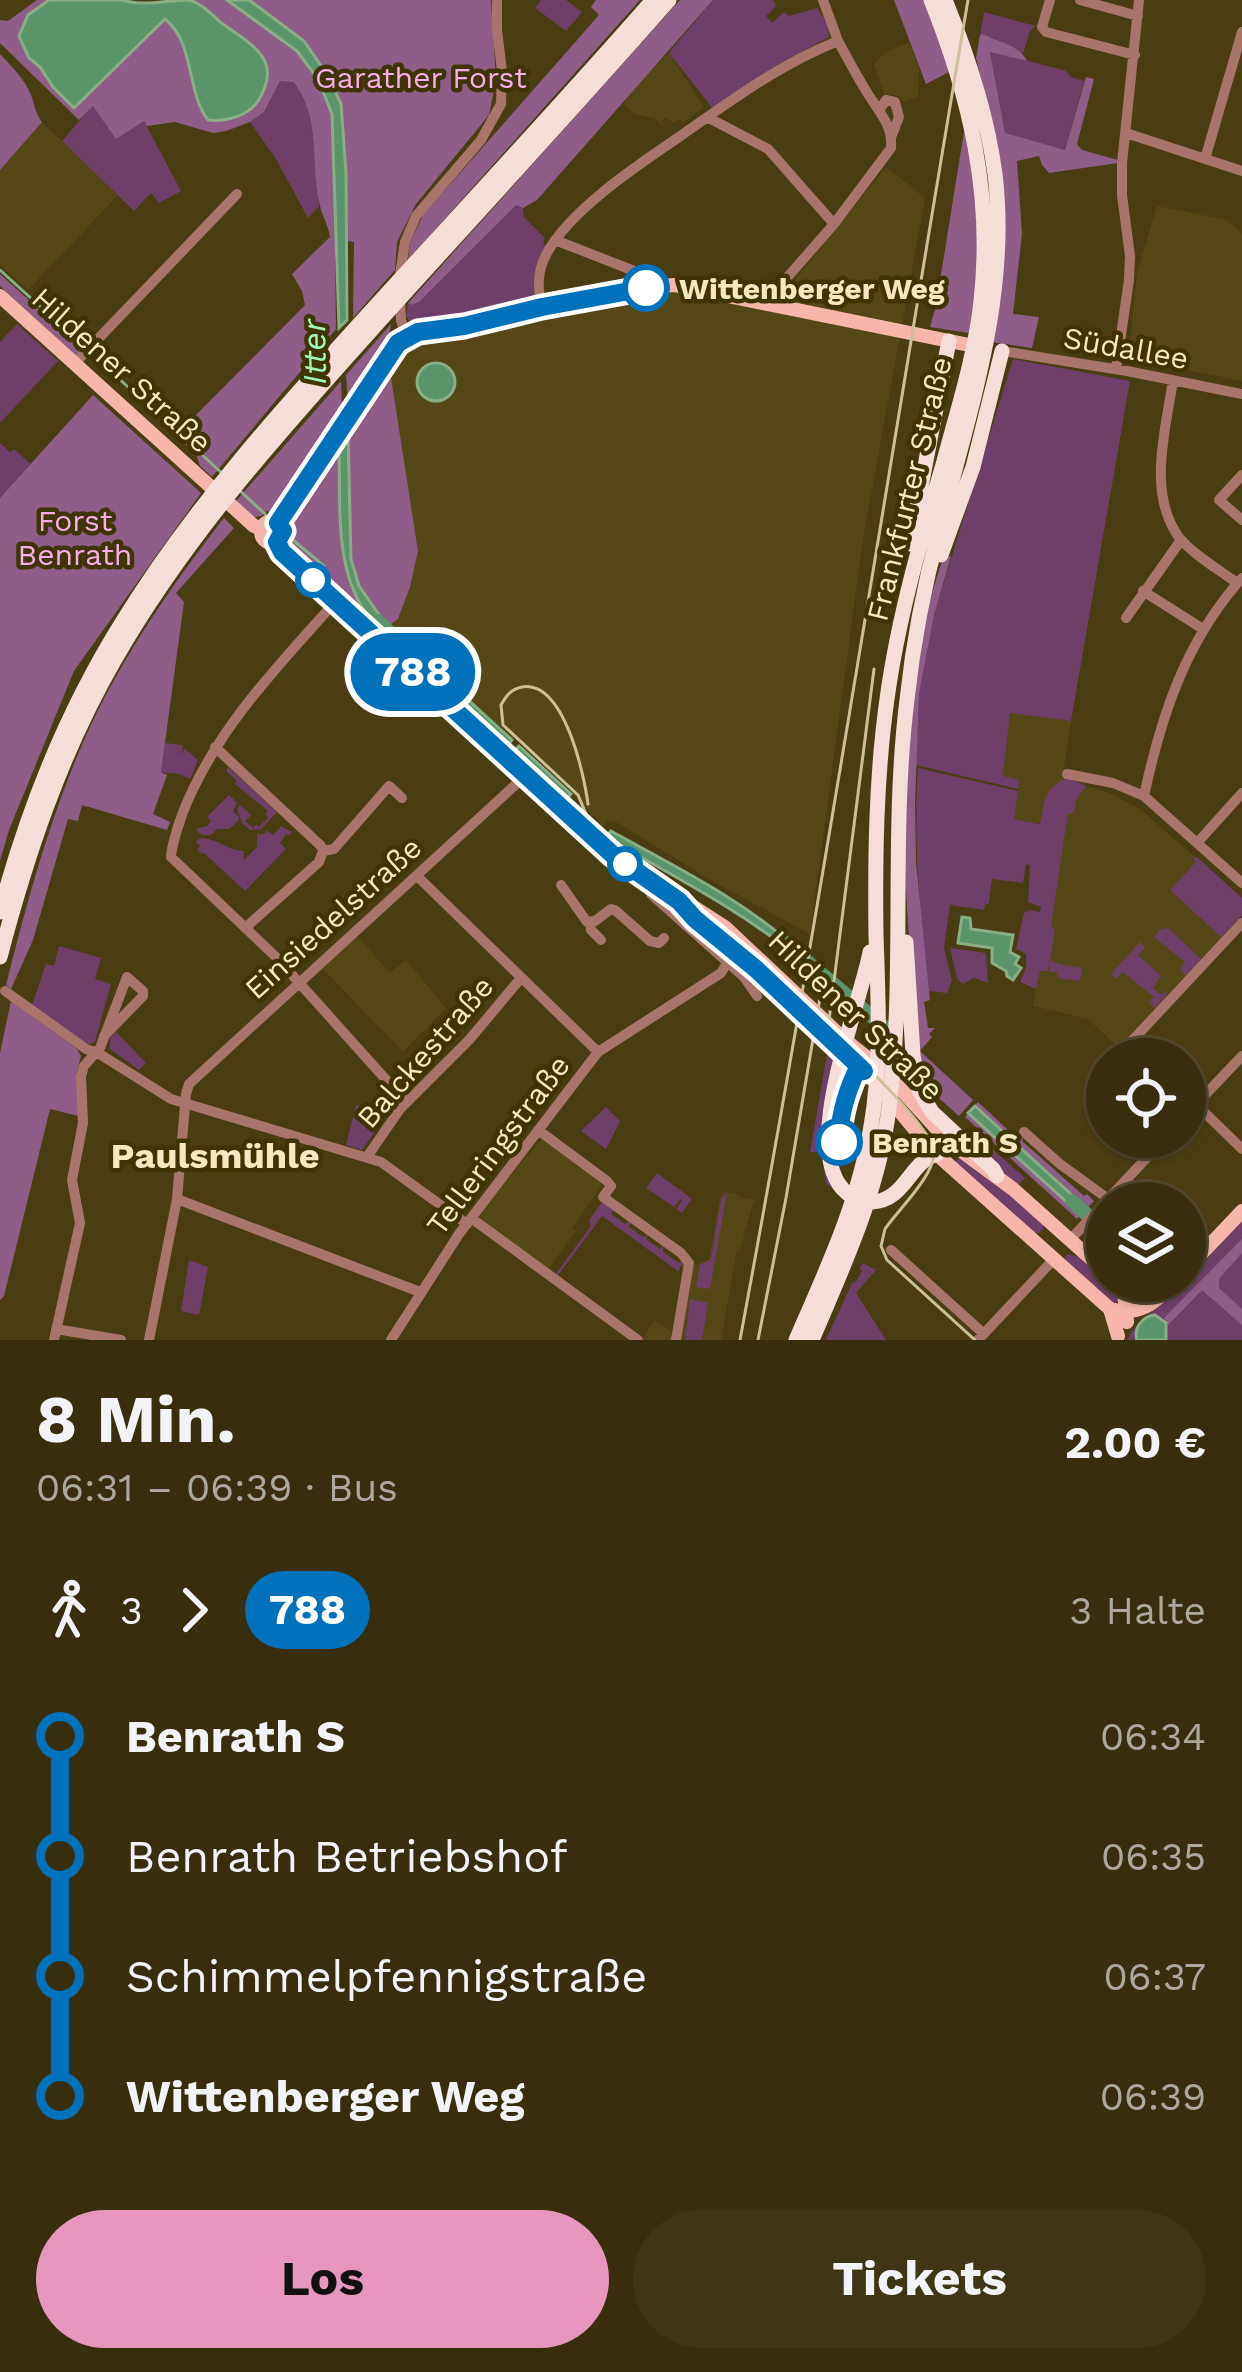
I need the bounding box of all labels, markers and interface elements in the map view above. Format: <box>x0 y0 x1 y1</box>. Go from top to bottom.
park label: Garather Forst <box>315 60 527 95</box>
marker: Wittenberger Weg <box>624 266 668 310</box>
place label: Wittenberger Weg <box>679 271 945 306</box>
street label: Hildener Straße <box>25 280 219 460</box>
water label: Itter <box>294 318 334 385</box>
street label: Südallee <box>1061 320 1191 376</box>
street label: Frankfurter Straße <box>859 353 959 625</box>
park label: Forst Benrath <box>18 503 132 572</box>
unlabelled marker <box>297 564 329 596</box>
line badge: 788 <box>344 633 482 711</box>
text: 788 <box>374 647 452 696</box>
street label: Einsiedelstraße <box>238 830 428 1006</box>
unlabelled marker <box>609 848 641 880</box>
street label: Hildener Straße <box>761 923 951 1107</box>
street label: Balckestraße <box>350 969 500 1135</box>
map controls <box>1086 1038 1206 1302</box>
button: locate <box>1086 1038 1206 1158</box>
street label: Telleringstraße <box>419 1048 577 1242</box>
marker: Benrath S <box>817 1120 861 1164</box>
place label: Benrath S <box>872 1125 1018 1160</box>
district label: Paulsmühle <box>110 1135 320 1177</box>
button: layers <box>1086 1182 1206 1302</box>
text: 8 Min. <box>36 1381 236 1458</box>
text: 2.00 € <box>1064 1416 1206 1469</box>
text: 06:31 – 06:39 · Bus <box>36 1465 398 1510</box>
icon: walk <box>36 1577 102 1643</box>
icon: forward <box>161 1577 227 1643</box>
text: 788 <box>269 1585 346 1634</box>
text: 3 <box>120 1588 143 1633</box>
text: 3 Halte <box>1069 1588 1206 1633</box>
text: Benrath S <box>126 1710 345 1763</box>
text: 06:34 <box>1100 1714 1206 1759</box>
text: Benrath Betriebshof <box>126 1830 567 1883</box>
text: 06:35 <box>1101 1834 1206 1879</box>
text: Schimmelpfennigstraße <box>126 1950 647 2003</box>
text: 06:37 <box>1103 1954 1206 1999</box>
text: Wittenberger Weg <box>126 2070 524 2123</box>
text: 06:39 <box>1100 2074 1206 2119</box>
button: Los <box>36 2210 609 2348</box>
button: Tickets <box>633 2210 1206 2348</box>

